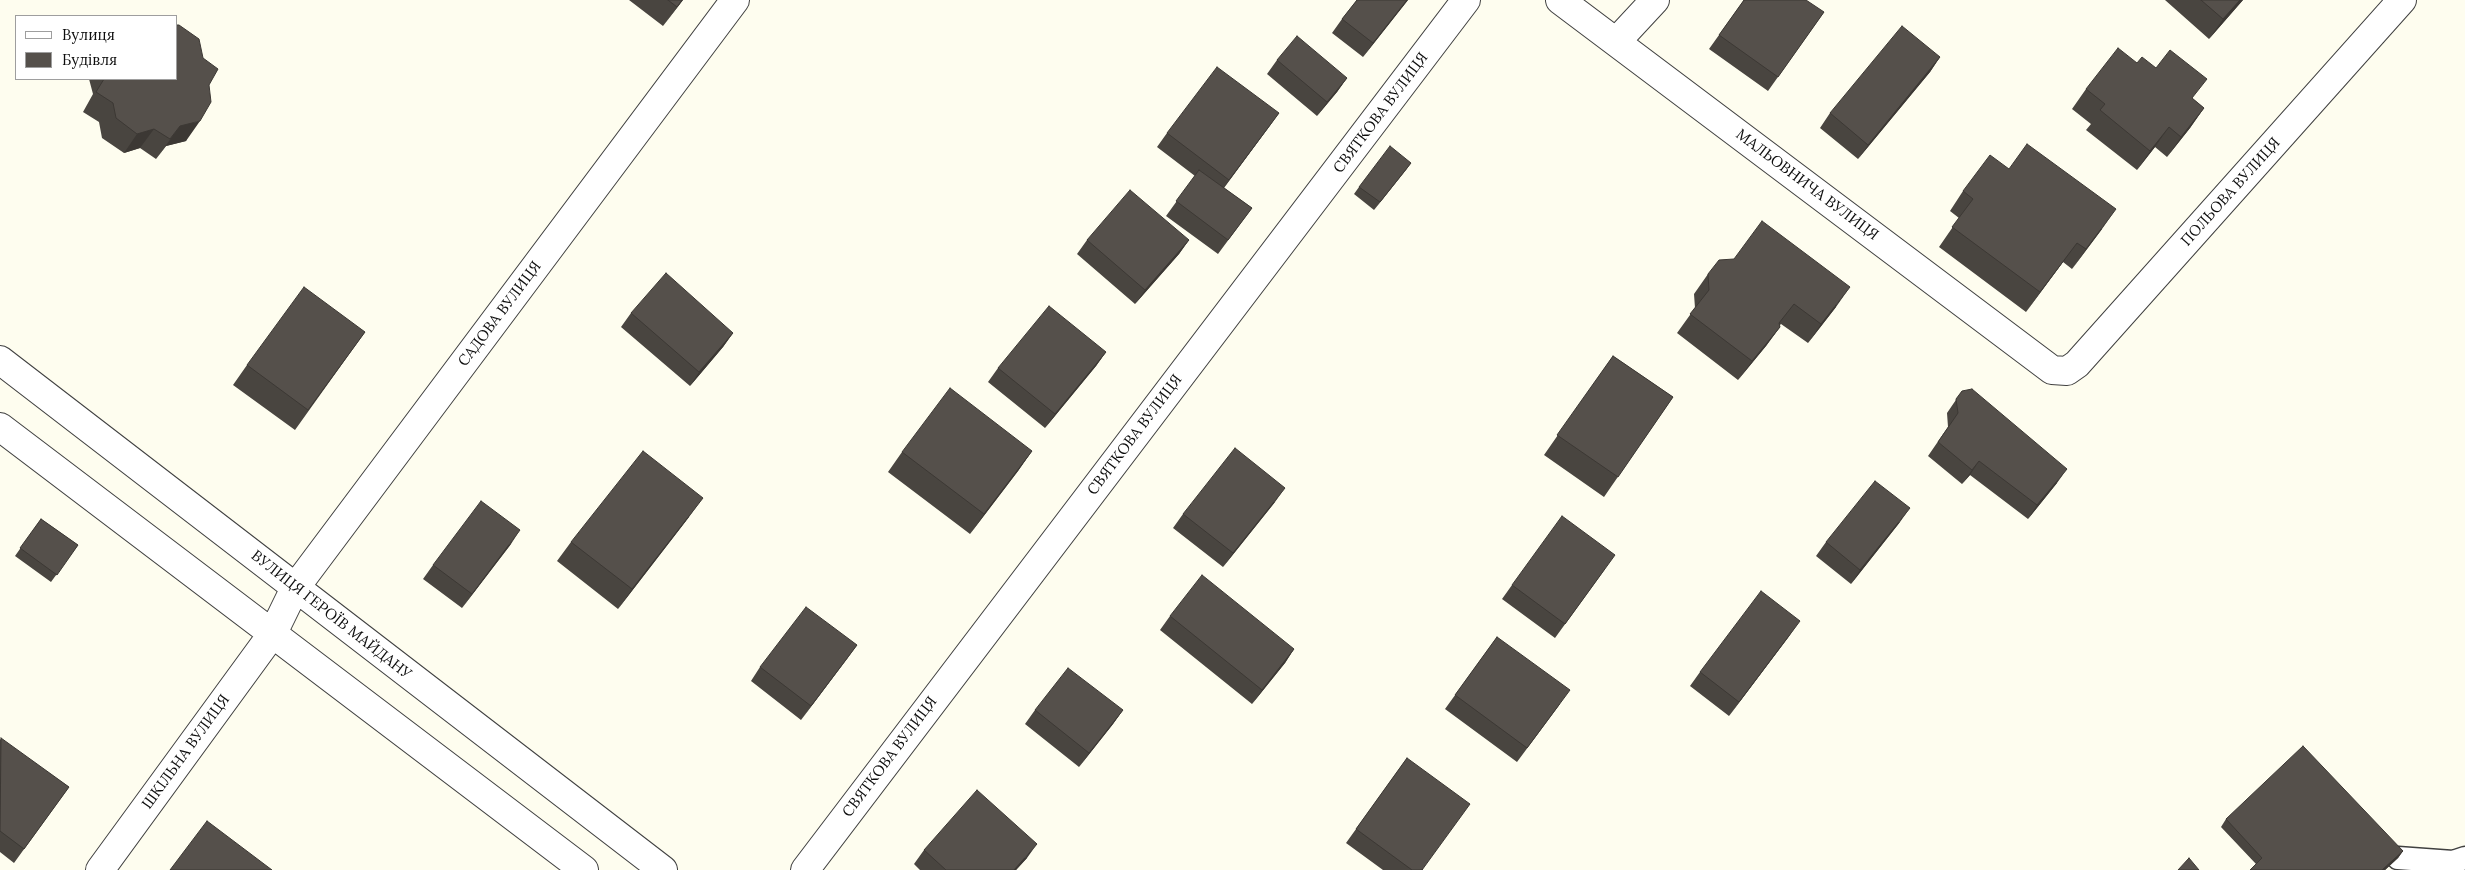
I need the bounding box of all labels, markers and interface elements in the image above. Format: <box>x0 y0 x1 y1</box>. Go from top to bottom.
legend <box>15 15 178 80</box>
text: Вулиця <box>62 25 115 44</box>
street label: СВЯТКОВА ВУЛИЦЯ <box>1330 49 1432 177</box>
text: Будівля <box>62 50 117 69</box>
street label: МАЛЬОВНИЧА ВУЛИЦЯ <box>1732 126 1882 244</box>
street label: ПОЛЬОВА ВУЛИЦЯ <box>2178 134 2284 250</box>
street label: САДОВА ВУЛИЦЯ <box>455 258 545 370</box>
street label: СВЯТКОВА ВУЛИЦЯ <box>1084 371 1186 499</box>
street label: ВУЛИЦЯ ГЕРОЇВ МАЙДАНУ <box>247 547 415 683</box>
street label: ШКІЛЬНА ВУЛИЦЯ <box>138 691 234 813</box>
street label: СВЯТКОВА ВУЛИЦЯ <box>839 693 941 821</box>

